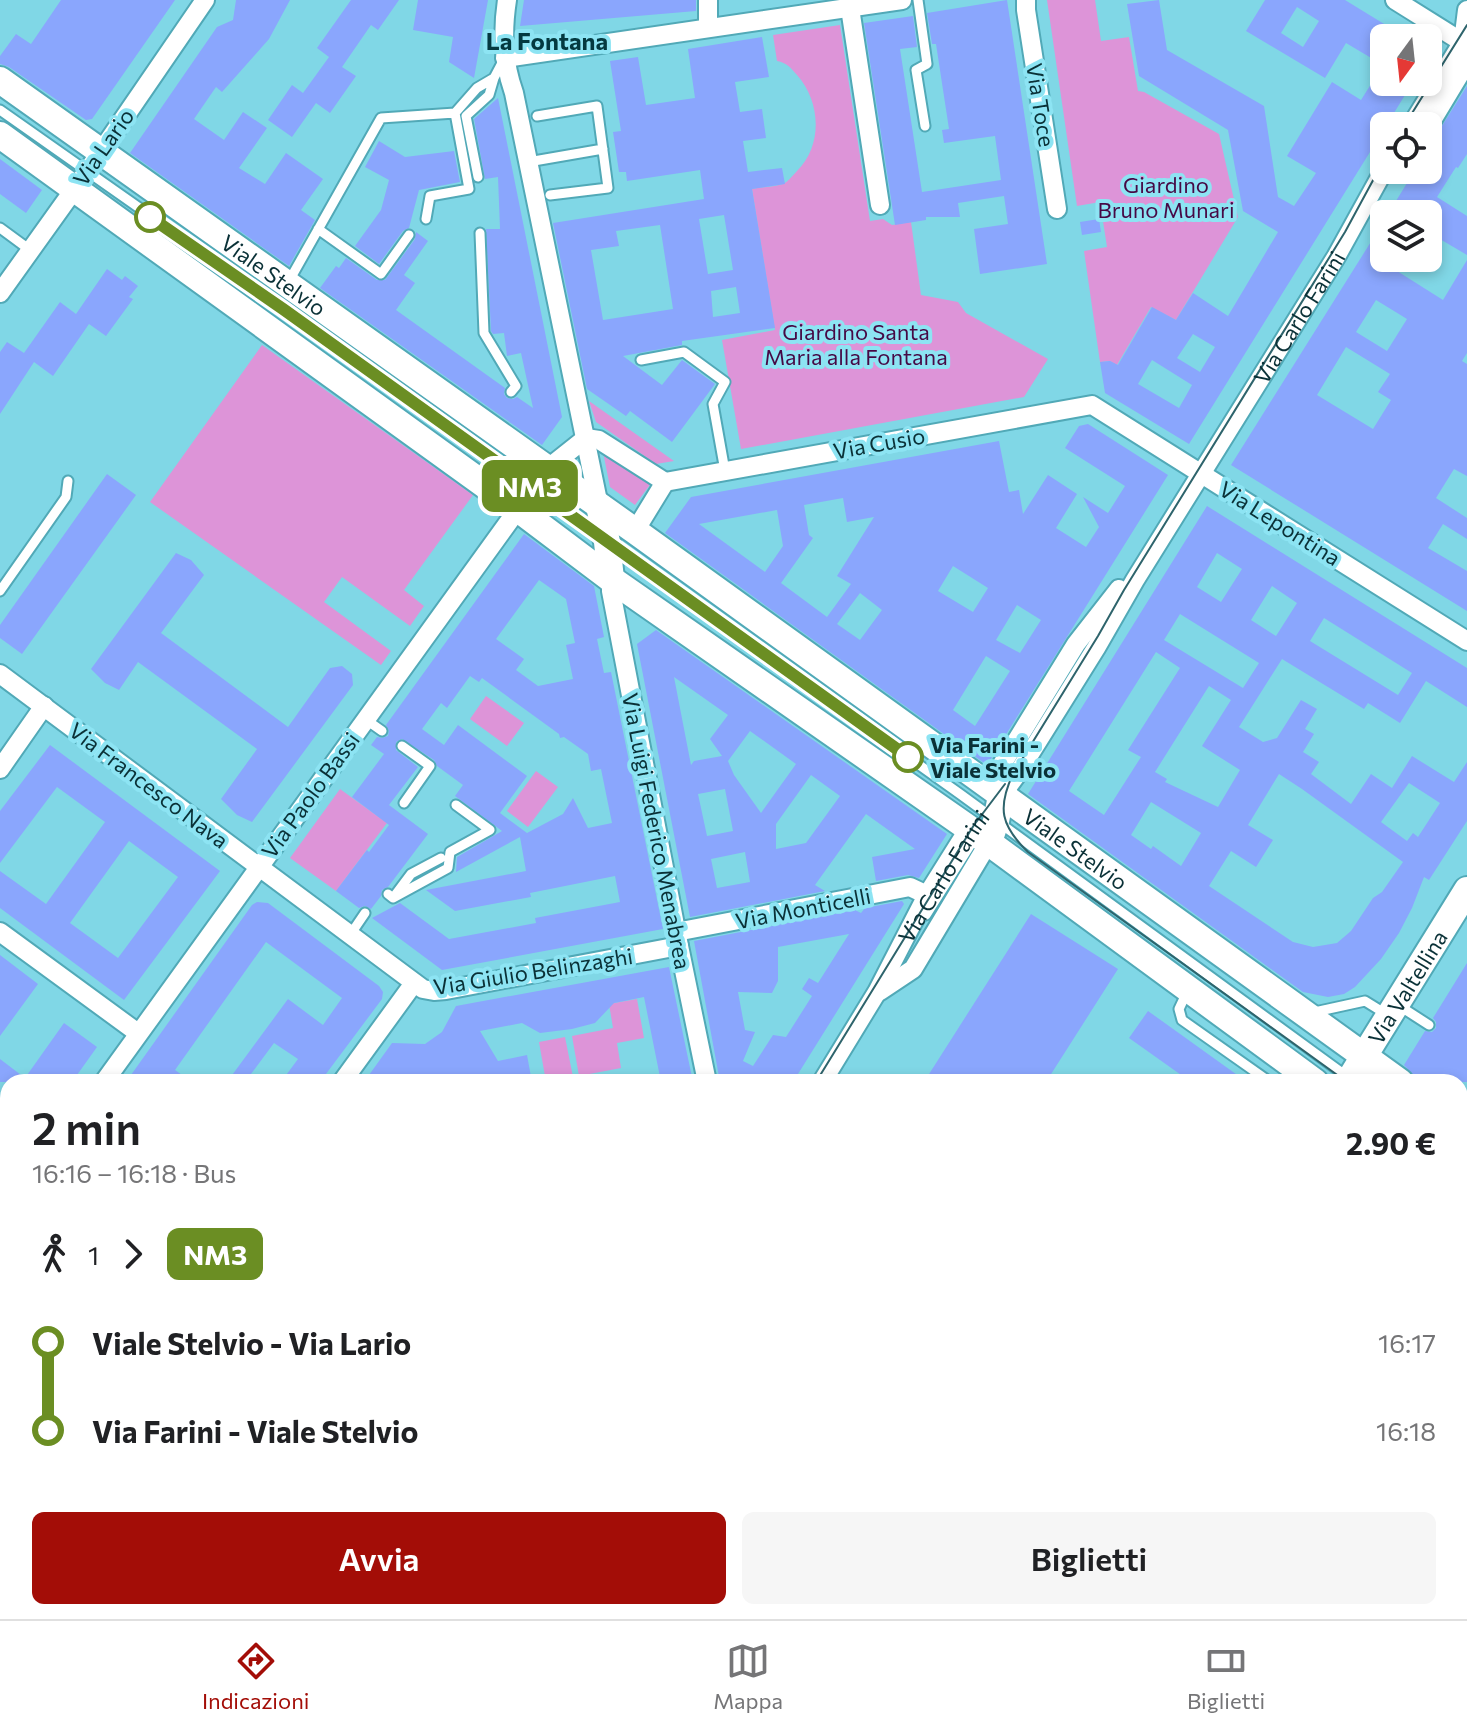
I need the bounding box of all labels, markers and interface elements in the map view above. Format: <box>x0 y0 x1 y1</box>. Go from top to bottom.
north arrow <box>1370 24 1442 96</box>
map controls <box>1370 24 1442 272</box>
district label: La Fontana <box>486 26 608 55</box>
street label: Via Toce <box>1021 61 1061 149</box>
street label: Via Lario <box>67 103 139 191</box>
button: locate <box>1370 112 1442 184</box>
park label: Giardino Bruno Munari <box>1097 171 1235 223</box>
button: layers <box>1370 200 1442 272</box>
unlabelled marker <box>135 202 165 232</box>
street label: Viale Stelvio <box>216 228 332 321</box>
street label: Via Carlo Farini <box>1247 246 1350 388</box>
park label: Giardino Santa Maria alla Fontana <box>764 318 948 370</box>
street label: Via Cusio <box>831 422 927 464</box>
line badge: NM3 <box>484 460 576 512</box>
text: NM3 <box>498 469 562 503</box>
street label: Via Lepontina <box>1214 475 1346 571</box>
street label: Via Luigi Federico Menabrea <box>617 691 697 971</box>
street label: Via Francesco Nava <box>64 716 234 854</box>
street label: Via Paolo Bassi <box>255 727 365 863</box>
place label: Via Farini - Viale Stelvio <box>930 731 1056 783</box>
marker: Via Farini - Viale Stelvio <box>893 742 923 772</box>
street label: Viale Stelvio <box>1018 802 1133 895</box>
street label: Via Carlo Farini <box>892 804 994 947</box>
street label: Via Monticelli <box>733 882 873 934</box>
street label: Via Valtellina <box>1362 925 1452 1049</box>
street label: Via Giulio Belinzaghi <box>431 942 635 1000</box>
text: 2 min <box>32 1100 141 1154</box>
text: 2.90 € <box>1346 1124 1436 1161</box>
text: 16:16 – 16:18 · Bus <box>32 1157 236 1188</box>
icon: walk <box>32 1232 76 1276</box>
icon: forward <box>111 1232 155 1276</box>
text: NM3 <box>183 1237 247 1271</box>
text: 1 <box>88 1239 99 1270</box>
text: Viale Stelvio - Via Lario <box>92 1324 411 1361</box>
text: 16:17 <box>1378 1327 1436 1358</box>
text: Via Farini - Viale Stelvio <box>92 1412 418 1449</box>
text: 16:18 <box>1376 1415 1436 1446</box>
button: Avvia <box>32 1512 726 1604</box>
button: Biglietti <box>742 1512 1436 1604</box>
tab: Indicazioni <box>202 1639 309 1714</box>
tab: Mappa <box>713 1639 783 1714</box>
tab: Biglietti <box>1187 1639 1265 1714</box>

